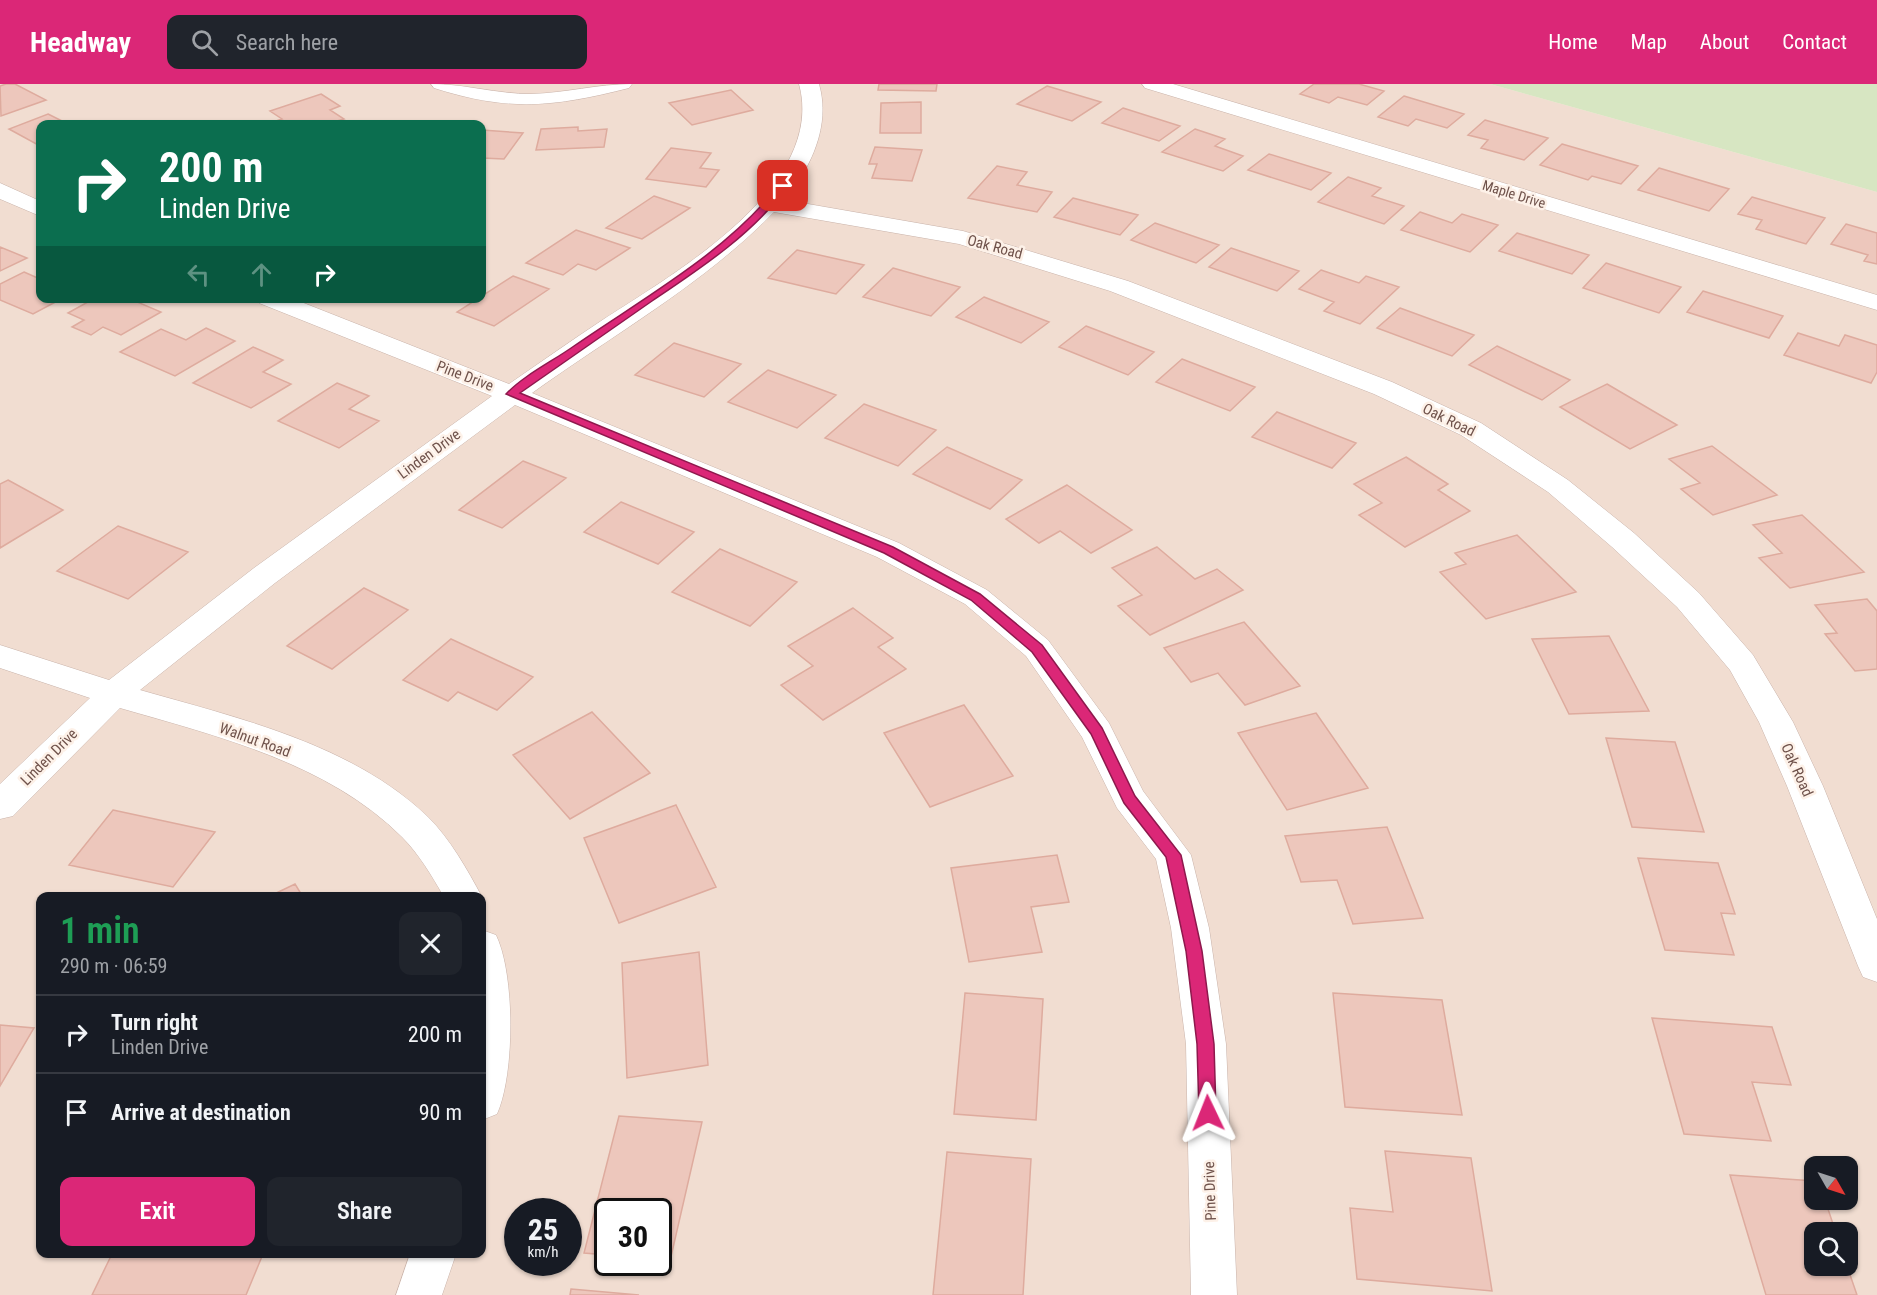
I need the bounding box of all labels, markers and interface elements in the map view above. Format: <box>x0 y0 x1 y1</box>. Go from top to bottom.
search box <box>167 15 587 69</box>
text: Headway <box>30 26 131 59</box>
icon: search <box>188 26 221 59</box>
text: Search here <box>236 30 338 55</box>
text: Home <box>1548 30 1598 54</box>
text: Map <box>1631 30 1667 54</box>
text: About <box>1700 30 1749 54</box>
text: Contact <box>1782 30 1847 54</box>
text: 200 m <box>159 143 264 192</box>
icon: right <box>60 144 138 222</box>
pin <box>757 160 808 211</box>
icon: arrive <box>766 169 799 202</box>
street label: Maple Drive <box>1481 177 1548 211</box>
text: Linden Drive <box>159 193 290 225</box>
street label: Oak Road <box>965 231 1025 263</box>
icon: left <box>182 258 215 291</box>
icon: ahead <box>245 258 278 291</box>
icon: right <box>308 258 341 291</box>
street label: Pine Drive <box>434 357 496 395</box>
street label: Oak Road <box>1420 400 1478 440</box>
street label: Linden Drive <box>394 425 464 483</box>
street label: Walnut Road <box>217 719 293 761</box>
street label: Linden Drive <box>17 725 81 789</box>
street label: Oak Road <box>1777 741 1817 799</box>
text: 1 min <box>60 910 140 952</box>
button: close <box>399 912 462 975</box>
text: 290 m · 06:59 <box>60 954 167 978</box>
text: Turn right <box>111 1010 198 1035</box>
icon: right <box>60 1018 93 1051</box>
text: 200 m <box>408 1022 462 1047</box>
text: Linden Drive <box>111 1035 208 1059</box>
position arrow <box>1176 1081 1240 1145</box>
icon: arrive <box>60 1096 93 1129</box>
text: Arrive at destination <box>111 1100 291 1125</box>
text: 90 m <box>419 1100 462 1125</box>
north arrow <box>1804 1156 1858 1210</box>
map controls <box>1804 1156 1858 1276</box>
street label: Pine Drive <box>1200 1161 1220 1221</box>
button: Exit <box>60 1177 255 1246</box>
button: Share <box>267 1177 462 1246</box>
speed limit sign: 30 <box>594 1198 672 1276</box>
text: 25 <box>528 1212 558 1247</box>
button: search <box>1804 1222 1858 1276</box>
text: km/h <box>528 1243 558 1261</box>

